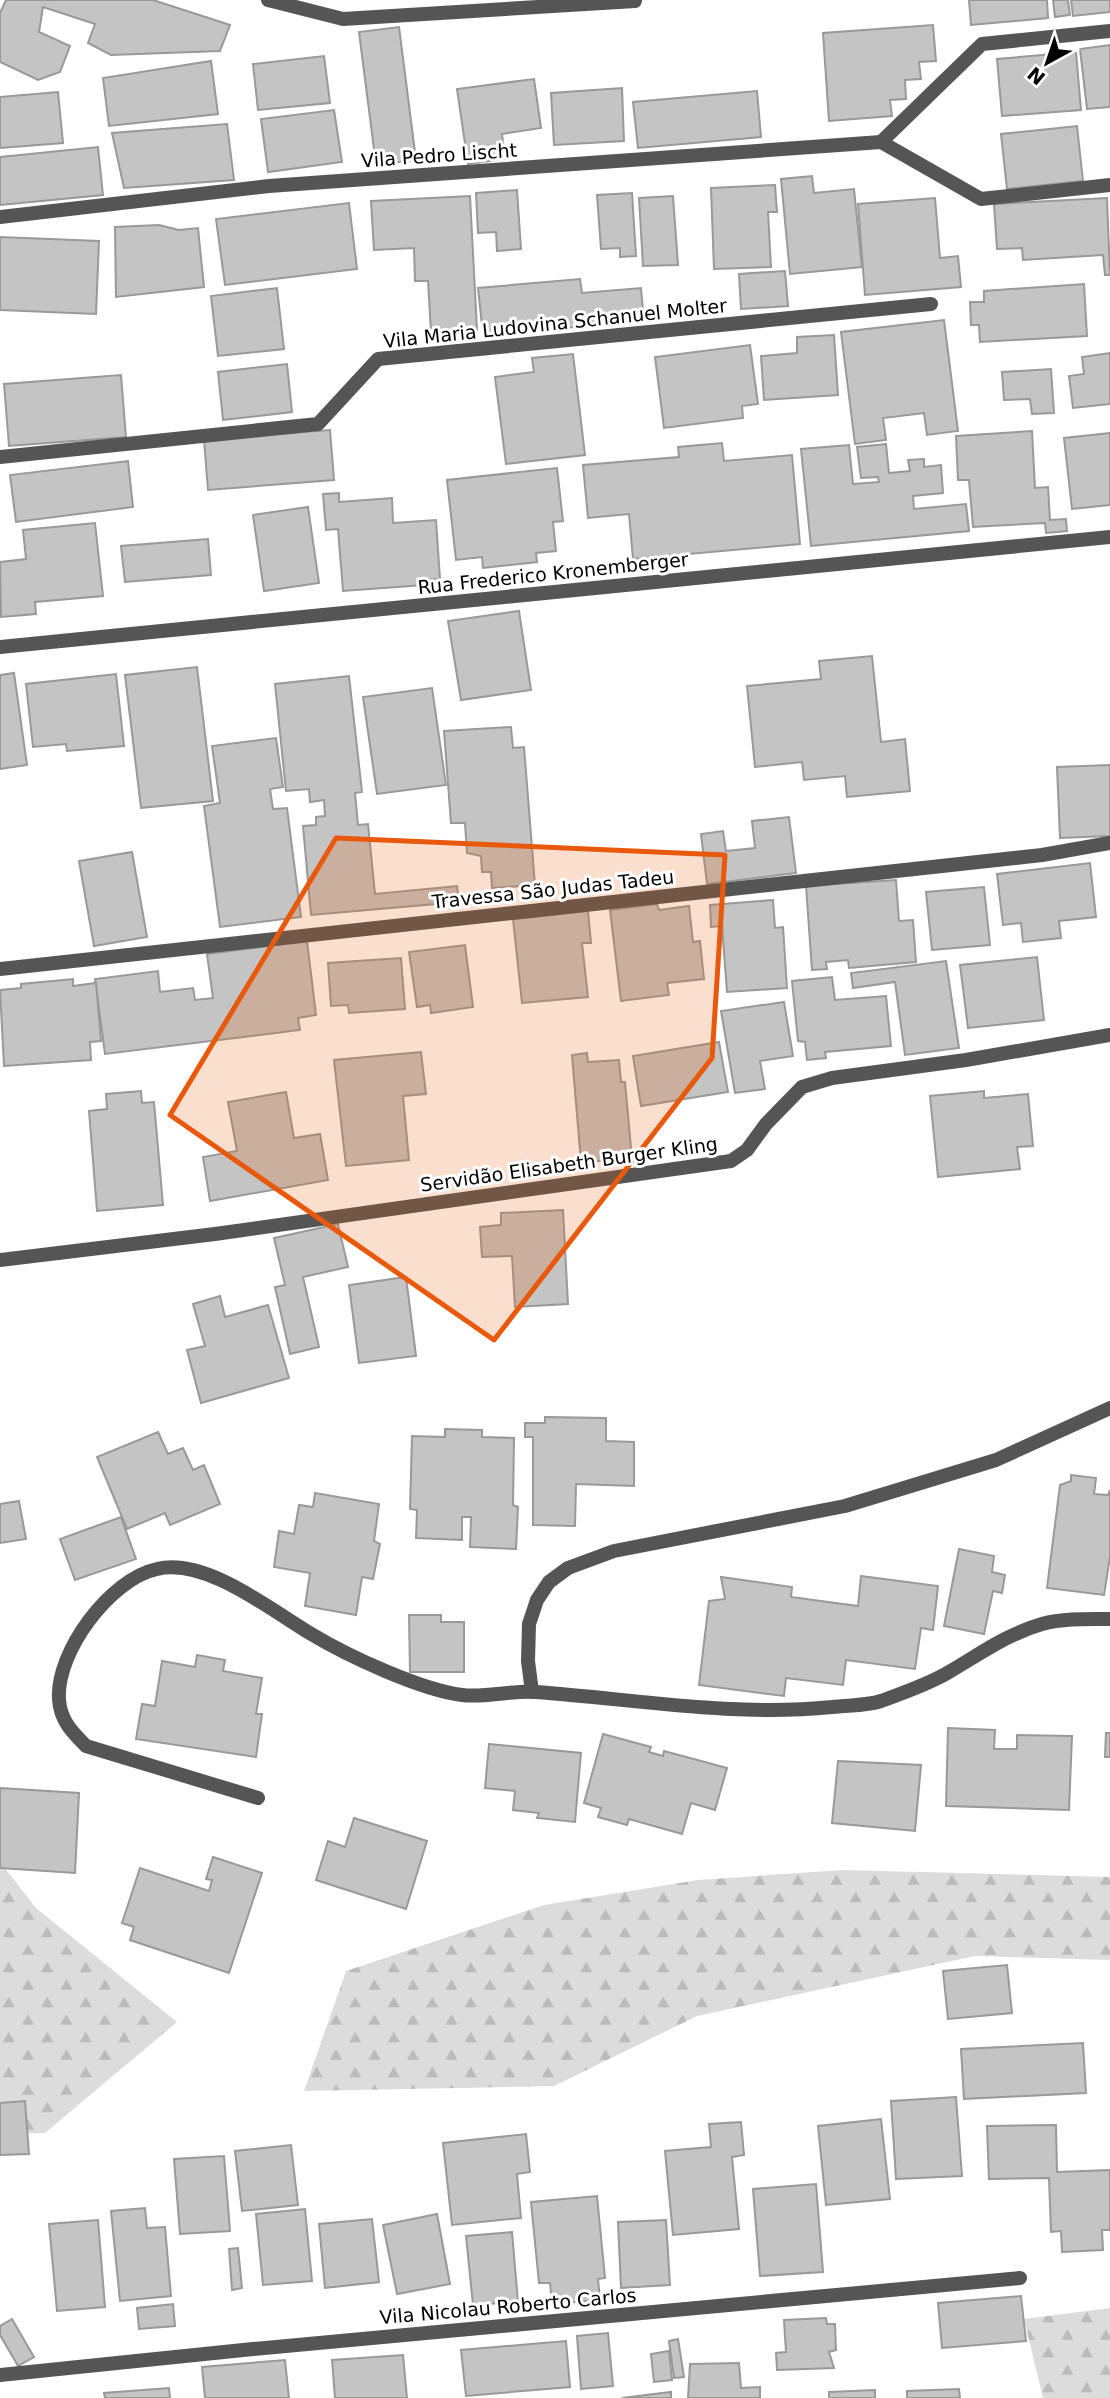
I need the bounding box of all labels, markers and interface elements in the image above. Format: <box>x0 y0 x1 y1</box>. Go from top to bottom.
north arrow <box>1012 28 1082 98</box>
text: N <box>1023 62 1049 90</box>
street label: Vila Pedro Lischt <box>360 139 518 171</box>
street label: Vila Maria Ludovina Schanuel Molter <box>382 294 728 352</box>
street label: Rua Frederico Kronemberger <box>417 548 690 598</box>
street label: Travessa São Judas Tadeu <box>430 865 675 913</box>
street label: Servidão Elisabeth Burger Kling <box>419 1132 719 1196</box>
street label: Vila Nicolau Roberto Carlos <box>379 2284 637 2328</box>

